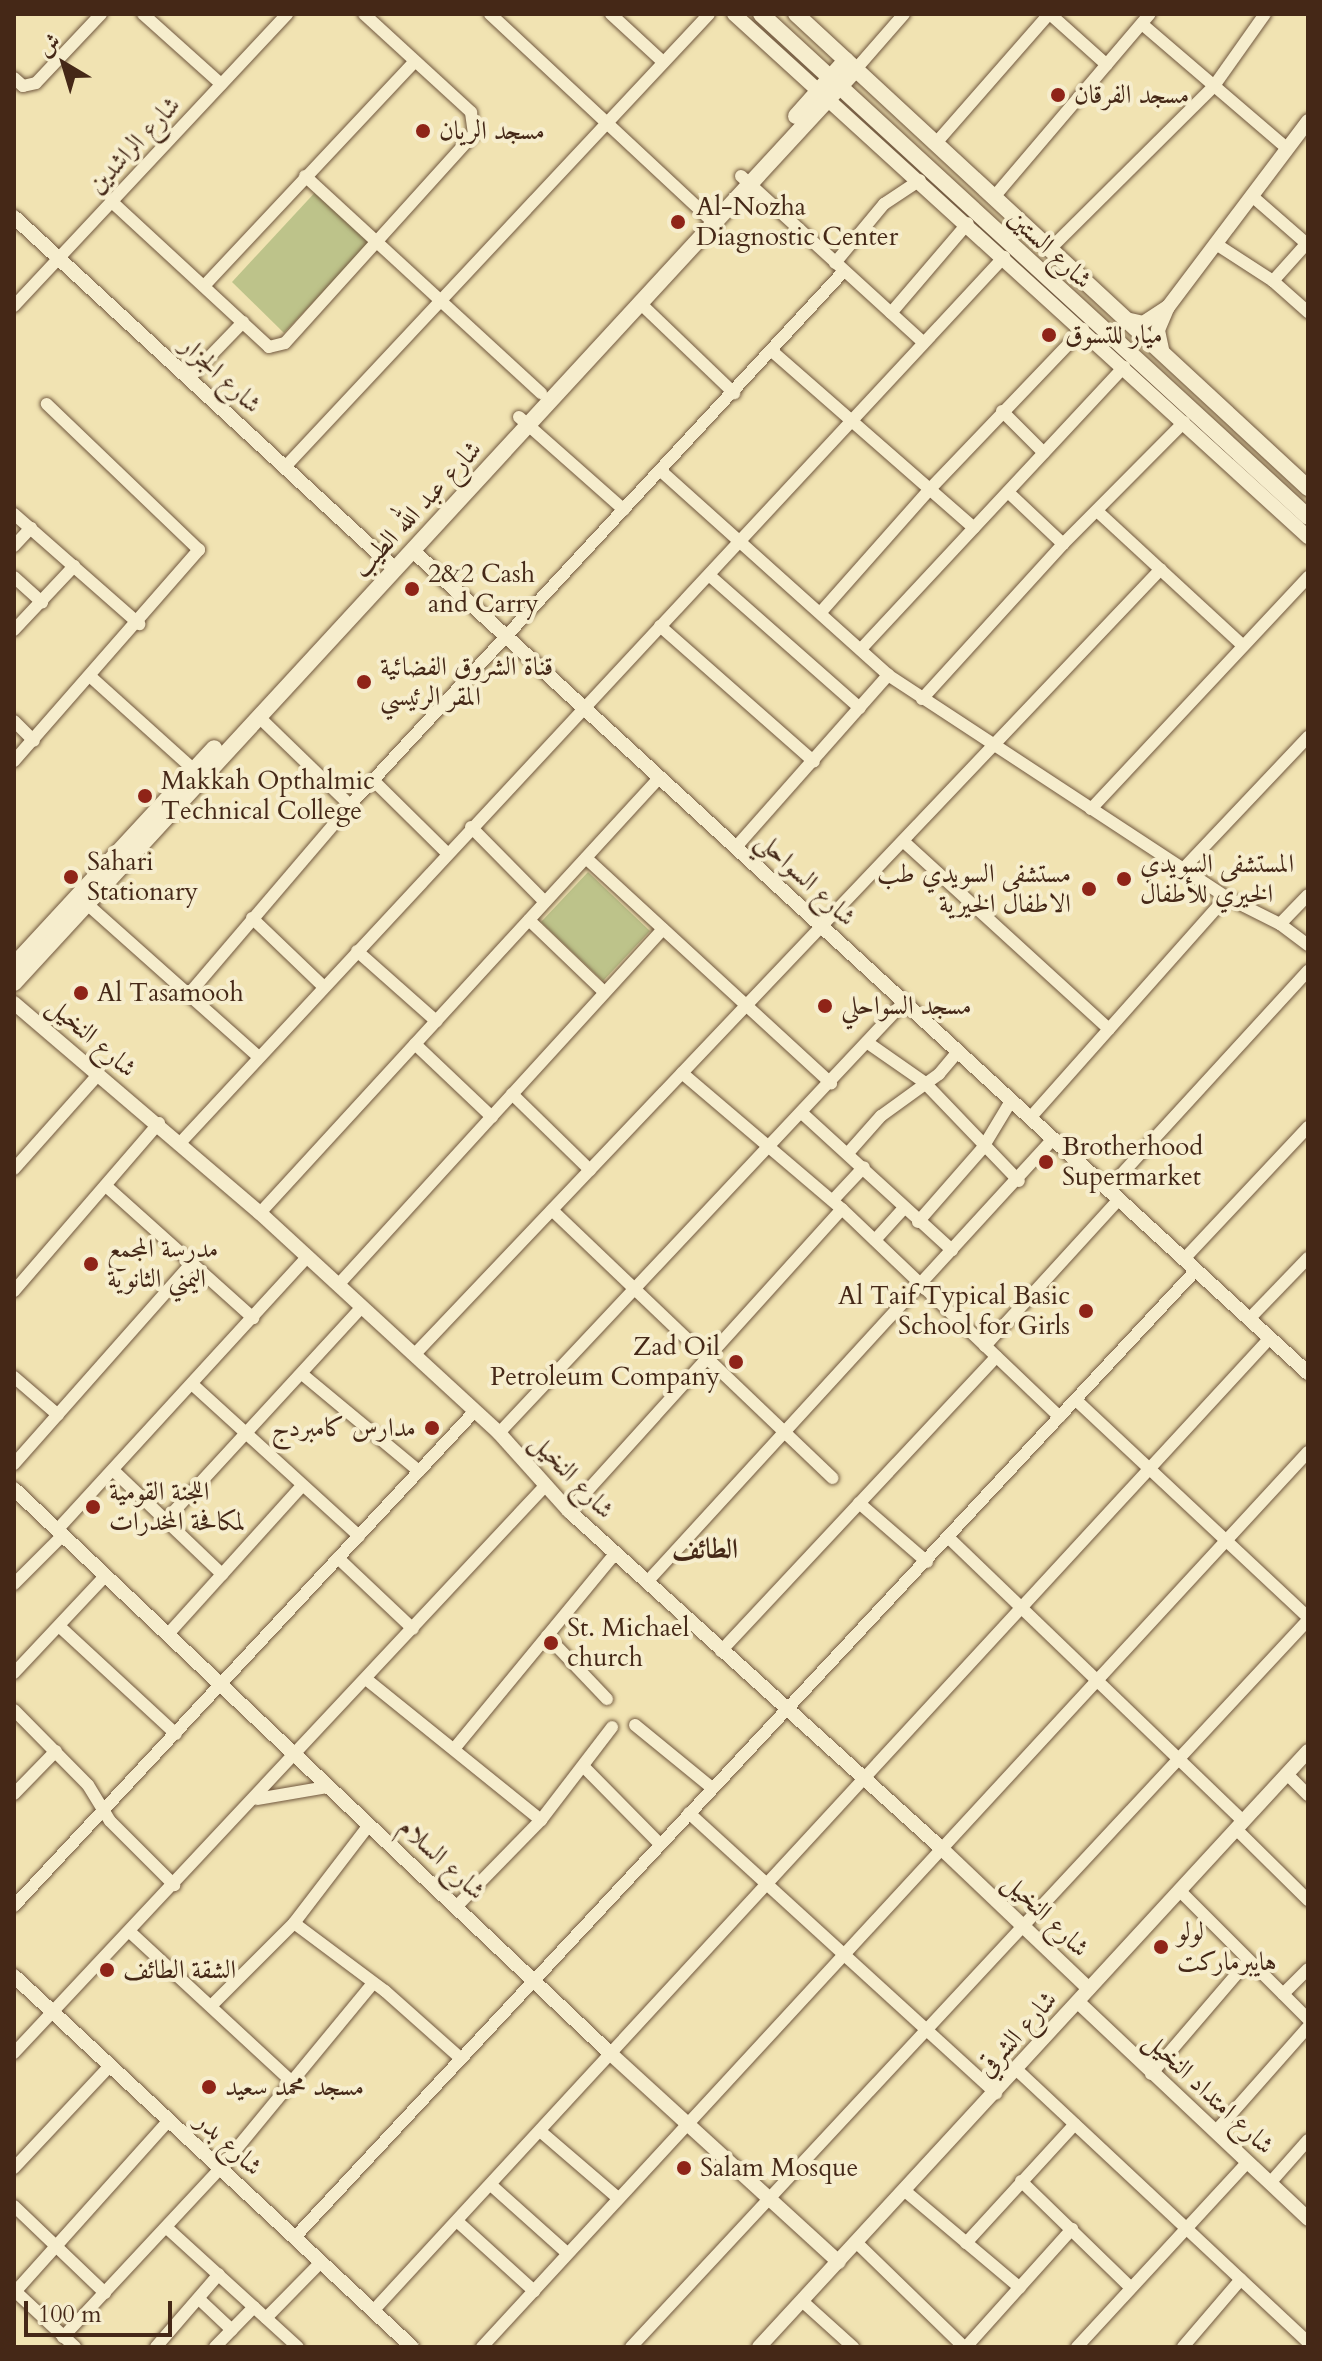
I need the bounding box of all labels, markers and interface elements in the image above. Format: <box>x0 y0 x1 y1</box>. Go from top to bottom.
north arrow <box>24 24 104 104</box>
text: ش <box>31 27 67 64</box>
place label: مسجد الفرقان <box>1074 79 1189 111</box>
marker: مسجد الفرقان <box>1049 86 1067 104</box>
street label: شارع الراشدين <box>81 90 187 200</box>
place label: مسجد الريان <box>439 115 545 147</box>
marker: مسجد الريان <box>414 122 432 140</box>
place label: Al-Nozha Diagnostic Center <box>696 191 898 252</box>
street label: شارع الستين <box>1002 202 1098 296</box>
marker: Al-Nozha Diagnostic Center <box>667 211 689 233</box>
place label: ميار للتسوق <box>1065 319 1163 351</box>
marker: ميار للتسوق <box>1040 326 1058 344</box>
street label: شارع الجزار <box>174 330 268 420</box>
street label: شارع عبد الله الطيب <box>346 434 488 584</box>
place label: 2&2 Cash and Carry <box>428 558 539 620</box>
marker: 2&2 Cash and Carry <box>403 580 421 598</box>
place label: قناة الشروق الفضائية المقر الرئيسي <box>380 651 553 712</box>
marker: قناة الشروق الفضائية المقر الرئيسي <box>355 673 373 691</box>
place label: Makkah Opthalmic Technical College <box>161 765 375 826</box>
marker: Makkah Opthalmic Technical College <box>136 787 154 805</box>
street label: شارع السواحلي <box>750 825 862 933</box>
place label: Sahari Stationary <box>87 846 198 908</box>
place label: المستشفى السويدي الخيري للأطفال <box>1140 848 1294 910</box>
place label: مستشفى السويدي طب الاطفال الخيرية <box>877 858 1071 920</box>
marker: Sahari Stationary <box>62 868 80 886</box>
marker: المستشفى السويدي الخيري للأطفال <box>1115 870 1133 888</box>
marker: مستشفى السويدي طب الاطفال الخيرية <box>1078 878 1100 900</box>
place label: Al Tasamooh <box>97 977 244 1009</box>
marker: Al Tasamooh <box>72 984 90 1002</box>
street label: شارع النخيل <box>41 990 143 1084</box>
place label: مسجد السواحلي <box>841 990 972 1022</box>
marker: مسجد السواحلي <box>816 997 834 1015</box>
place label: Brotherhood Supermarket <box>1062 1131 1203 1192</box>
marker: Brotherhood Supermarket <box>1037 1153 1055 1171</box>
place label: مدرسة المجمع اليمني الثانوية <box>107 1233 218 1294</box>
marker: مدرسة المجمع اليمني الثانوية <box>82 1255 100 1273</box>
place label: Al Taif Typical Basic School for Girls <box>838 1280 1070 1342</box>
marker: Al Taif Typical Basic School for Girls <box>1077 1302 1095 1320</box>
place label: Zad Oil Petroleum Company <box>490 1331 720 1392</box>
marker: Zad Oil Petroleum Company <box>727 1353 745 1371</box>
place label: مدارس كامبردج <box>271 1412 416 1444</box>
marker: مدارس كامبردج <box>423 1419 441 1437</box>
street label: شارع النخيل <box>523 1426 621 1526</box>
place label: اللجنة القومية لمكافحة المخدرات <box>109 1476 245 1538</box>
marker: اللجنة القومية لمكافحة المخدرات <box>84 1498 102 1516</box>
district label: الطائف <box>672 1532 738 1566</box>
place label: St. Michael church <box>567 1612 689 1674</box>
marker: St. Michael church <box>542 1634 560 1652</box>
street label: شارع السلام <box>392 1811 492 1907</box>
street label: شارع النخيل <box>996 1866 1096 1964</box>
place label: لولو هايبرماركت <box>1177 1916 1277 1978</box>
marker: لولو هايبرماركت <box>1152 1938 1170 1956</box>
place label: الشقة الطائف <box>123 1954 236 1986</box>
marker: الشقة الطائف <box>98 1961 116 1979</box>
street label: شارع الشرقي <box>970 1985 1064 2083</box>
street label: شارع امتداد النخيل <box>1138 2025 1280 2161</box>
place label: مسجد محمد سعيد <box>225 2071 364 2103</box>
marker: مسجد محمد سعيد <box>200 2078 218 2096</box>
street label: شارع بدر <box>189 2106 269 2182</box>
place label: Salam Mosque <box>700 2152 858 2184</box>
marker: Salam Mosque <box>675 2159 693 2177</box>
scale bar <box>28 2285 176 2335</box>
text: 100 m <box>38 2298 102 2331</box>

